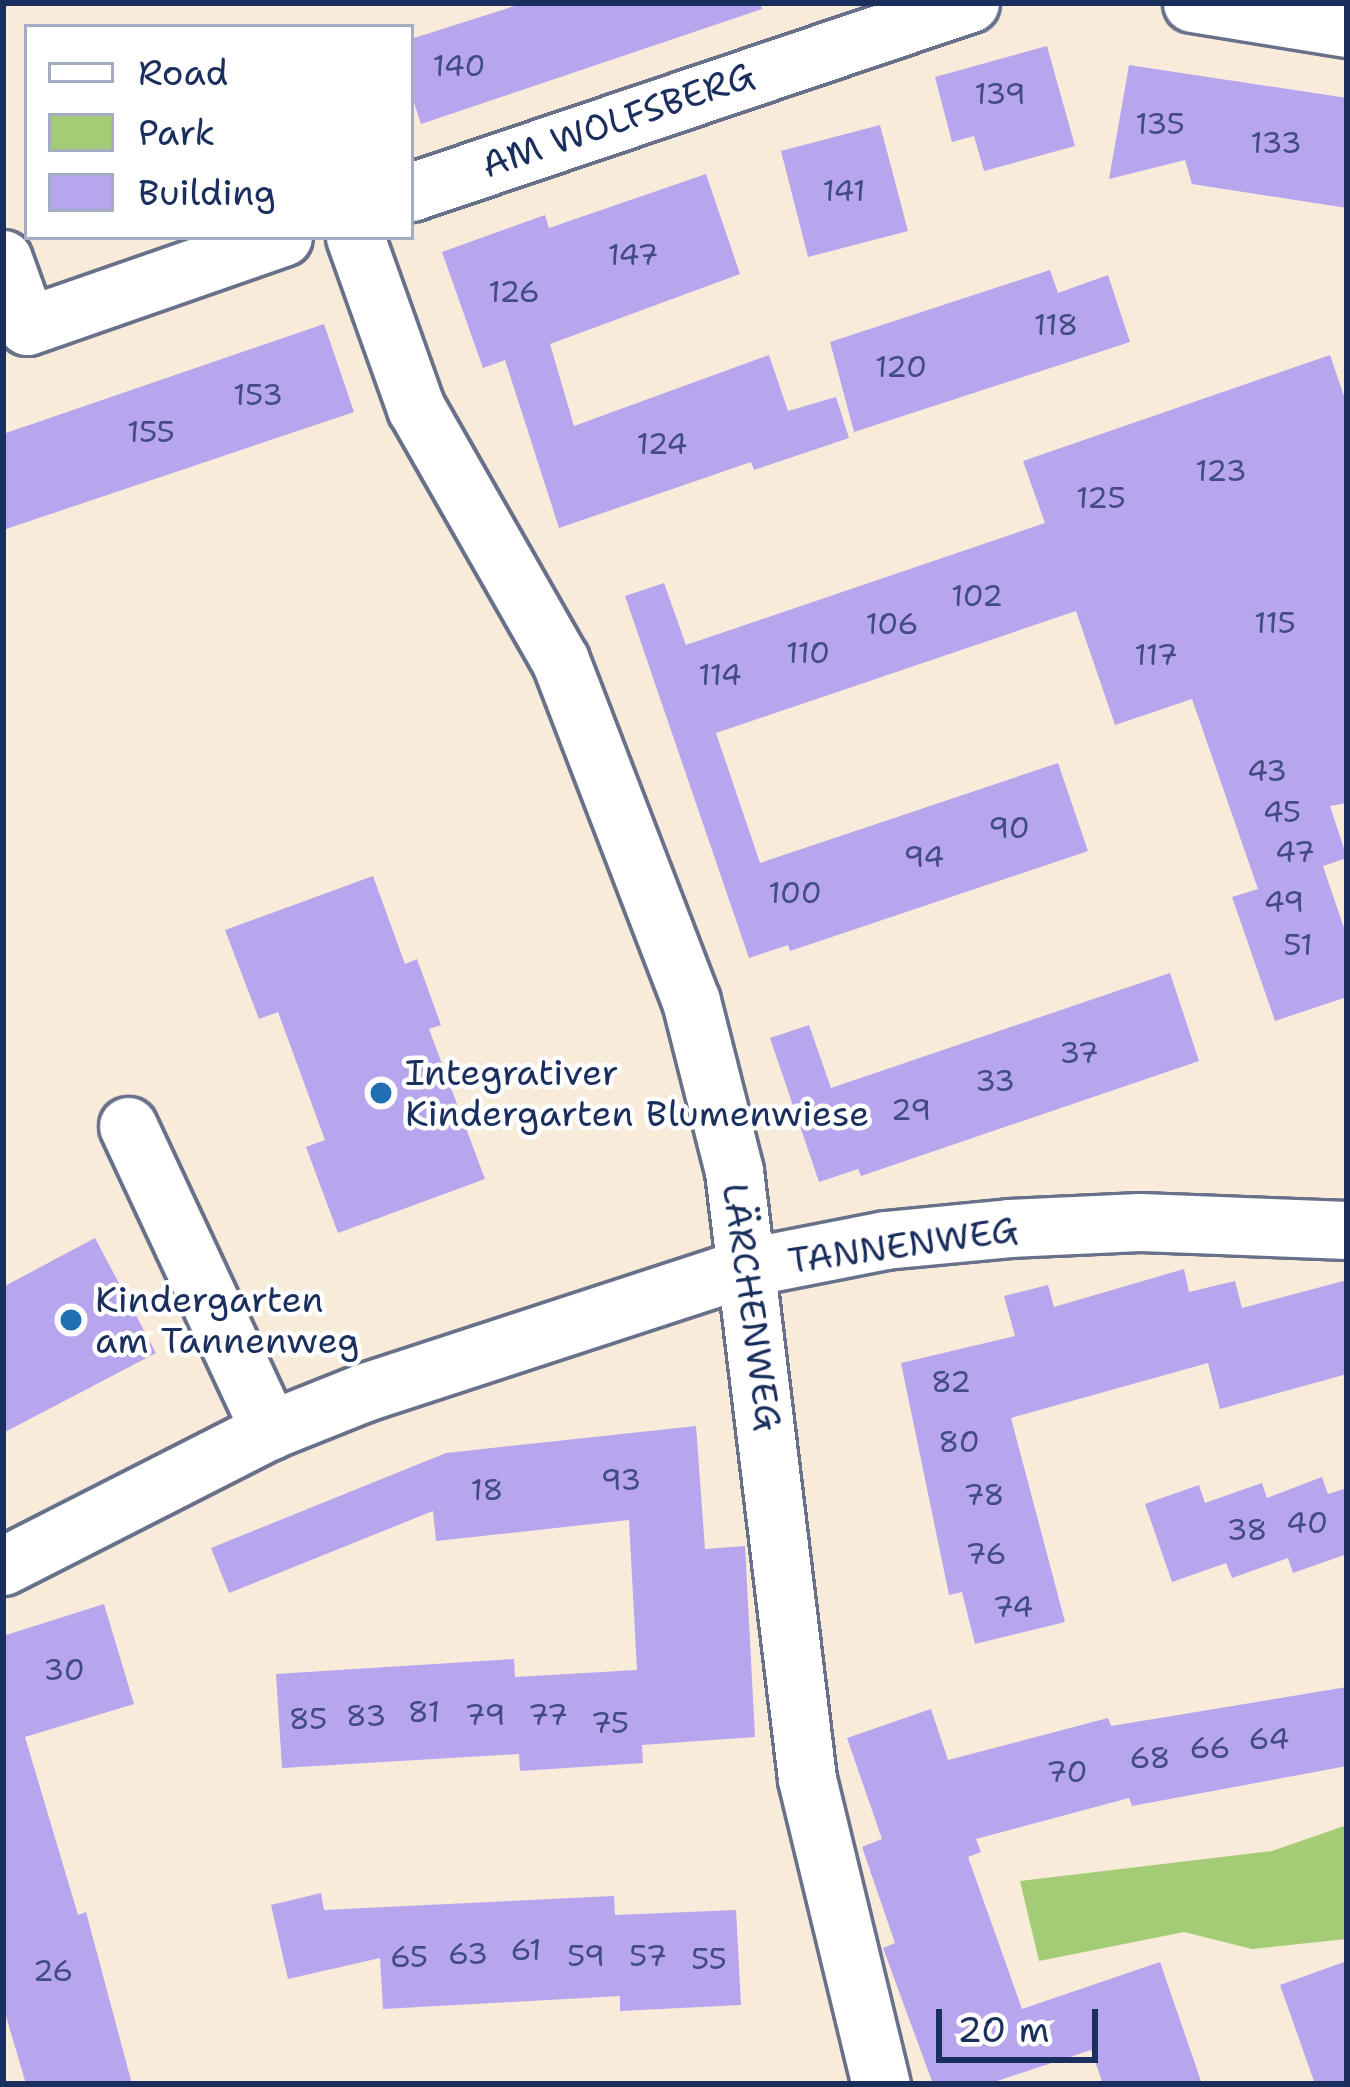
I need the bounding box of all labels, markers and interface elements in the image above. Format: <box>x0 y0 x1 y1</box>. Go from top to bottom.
legend <box>24 24 414 240</box>
text: Road <box>138 48 228 97</box>
house number: 140 <box>433 48 485 84</box>
street label: AM WOLFSBERG <box>476 53 760 187</box>
house number: 139 <box>974 76 1026 112</box>
house number: 135 <box>1135 106 1185 142</box>
text: Park <box>138 108 215 157</box>
house number: 133 <box>1250 125 1302 161</box>
text: Building <box>138 168 276 217</box>
house number: 141 <box>822 173 866 209</box>
house number: 147 <box>607 237 659 273</box>
house number: 126 <box>488 274 540 310</box>
house number: 118 <box>1034 307 1078 343</box>
house number: 120 <box>875 349 927 385</box>
house number: 153 <box>233 377 283 413</box>
house number: 155 <box>127 414 175 450</box>
house number: 124 <box>636 426 688 462</box>
house number: 123 <box>1195 453 1247 489</box>
house number: 125 <box>1076 480 1126 516</box>
house number: 102 <box>951 578 1003 614</box>
house number: 115 <box>1254 605 1296 641</box>
house number: 106 <box>865 606 919 642</box>
house number: 110 <box>786 635 830 671</box>
house number: 117 <box>1134 637 1178 673</box>
house number: 114 <box>698 657 742 693</box>
house number: 43 <box>1247 753 1287 789</box>
house number: 45 <box>1263 794 1301 830</box>
house number: 90 <box>988 810 1030 846</box>
house number: 47 <box>1275 834 1315 870</box>
house number: 94 <box>904 839 944 875</box>
house number: 100 <box>768 875 822 911</box>
house number: 49 <box>1264 884 1304 920</box>
house number: 51 <box>1283 927 1313 963</box>
house number: 37 <box>1059 1035 1099 1071</box>
place label: Integrativer Kindergarten Blumenwiese <box>405 1050 869 1135</box>
house number: 33 <box>975 1063 1015 1099</box>
marker: Integrativer Kindergarten Blumenwiese <box>368 1080 394 1106</box>
house number: 29 <box>891 1092 931 1128</box>
street label: LÄRCHENWEG <box>713 1180 791 1434</box>
street label: TANNENWEG <box>785 1207 1021 1283</box>
place label: Kindergarten am Tannenweg <box>95 1277 359 1362</box>
marker: Kindergarten am Tannenweg <box>58 1307 84 1333</box>
house number: 82 <box>931 1364 971 1400</box>
house number: 80 <box>938 1424 980 1460</box>
house number: 93 <box>601 1462 641 1498</box>
house number: 18 <box>470 1472 504 1508</box>
house number: 78 <box>964 1477 1004 1513</box>
house number: 40 <box>1286 1505 1328 1541</box>
house number: 38 <box>1226 1512 1268 1548</box>
house number: 76 <box>966 1536 1006 1572</box>
house number: 74 <box>993 1589 1033 1625</box>
house number: 30 <box>43 1652 85 1688</box>
house number: 81 <box>408 1694 440 1730</box>
house number: 79 <box>465 1697 505 1733</box>
house number: 77 <box>528 1697 568 1733</box>
house number: 83 <box>346 1698 386 1734</box>
house number: 85 <box>289 1701 327 1737</box>
house number: 75 <box>591 1705 629 1741</box>
house number: 64 <box>1249 1721 1289 1757</box>
house number: 66 <box>1189 1730 1231 1766</box>
house number: 68 <box>1130 1740 1170 1776</box>
house number: 70 <box>1046 1754 1088 1790</box>
house number: 61 <box>510 1932 542 1968</box>
house number: 63 <box>448 1936 488 1972</box>
house number: 59 <box>567 1938 605 1974</box>
house number: 57 <box>629 1938 667 1974</box>
house number: 65 <box>390 1939 428 1975</box>
house number: 55 <box>691 1941 727 1977</box>
house number: 26 <box>33 1953 73 1989</box>
scale bar <box>942 1985 1104 2059</box>
text: 20 m <box>957 2005 1050 2054</box>

